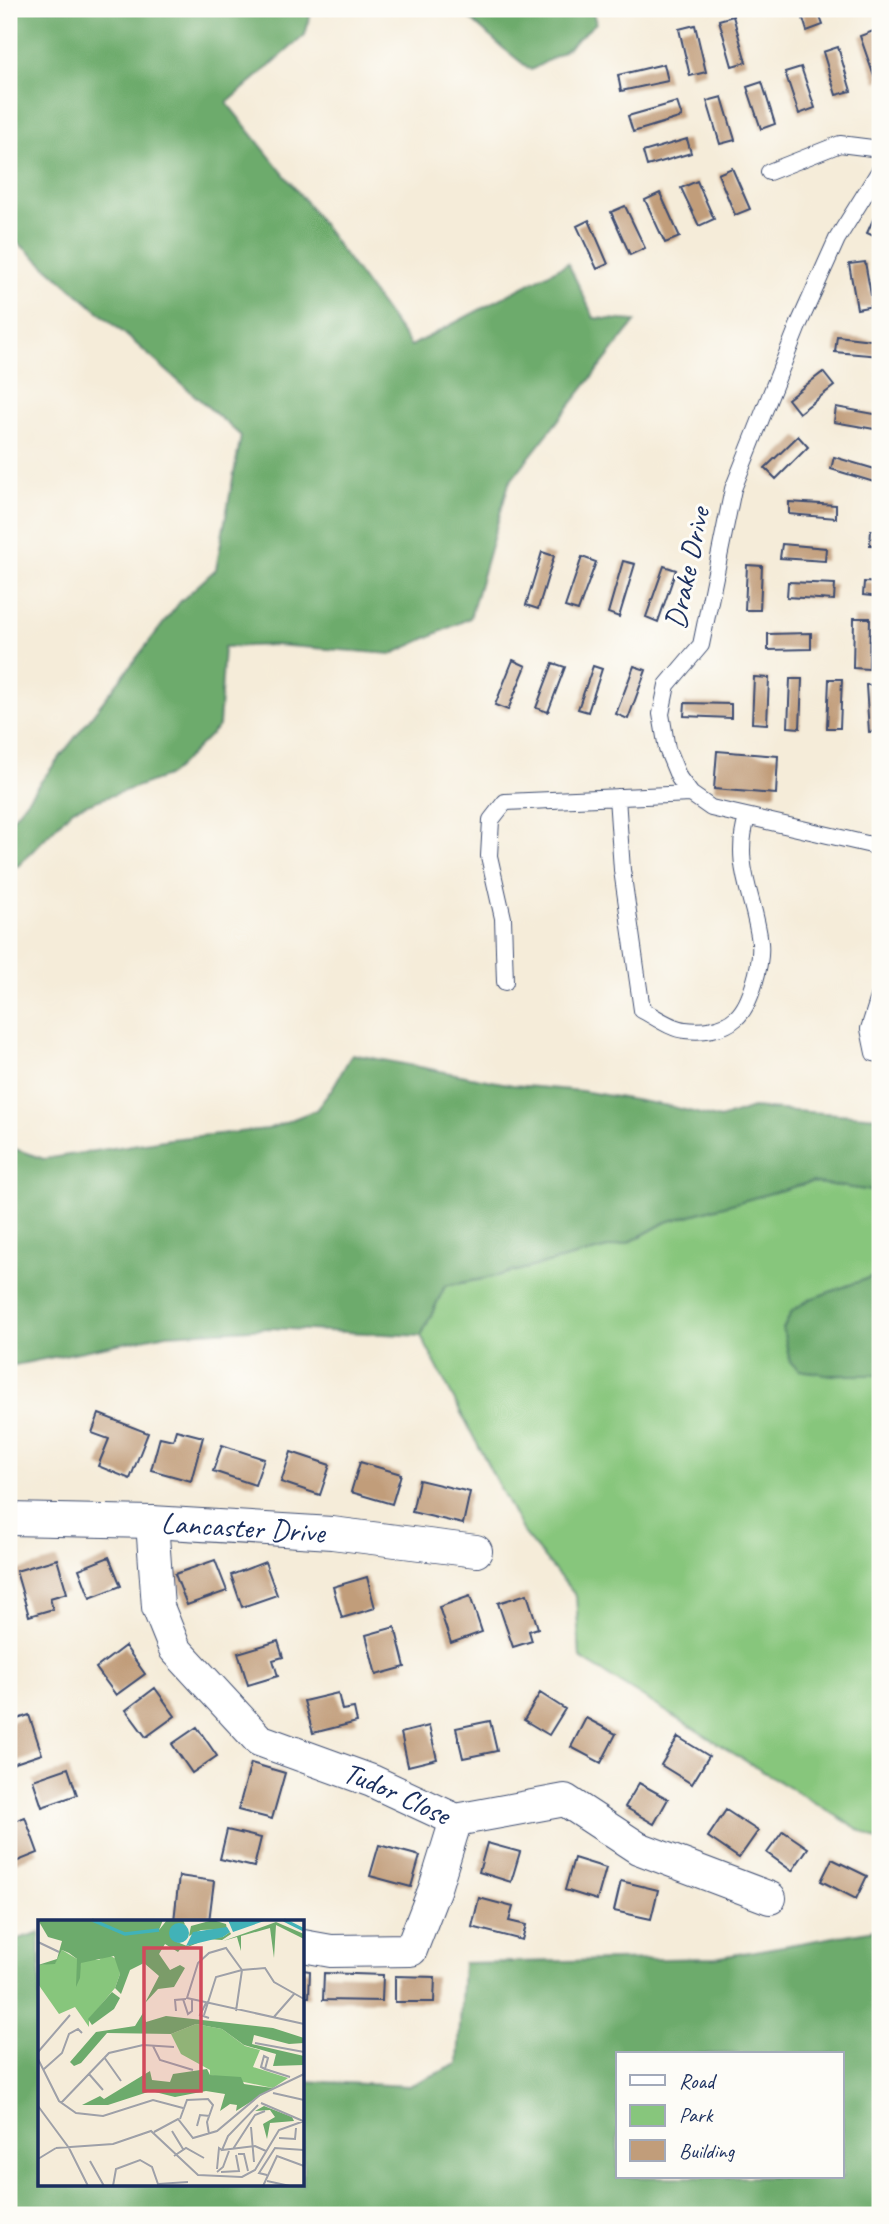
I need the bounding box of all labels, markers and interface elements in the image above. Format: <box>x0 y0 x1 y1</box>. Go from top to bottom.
street label: Drake Drive <box>656 502 719 632</box>
street label: Lancaster Drive <box>160 1504 328 1552</box>
street label: Tudor Close <box>338 1753 458 1834</box>
inset map <box>38 1920 304 2186</box>
legend <box>616 2052 844 2178</box>
text: Road <box>679 2068 718 2094</box>
text: Park <box>679 2102 714 2128</box>
text: Building <box>679 2138 736 2164</box>

